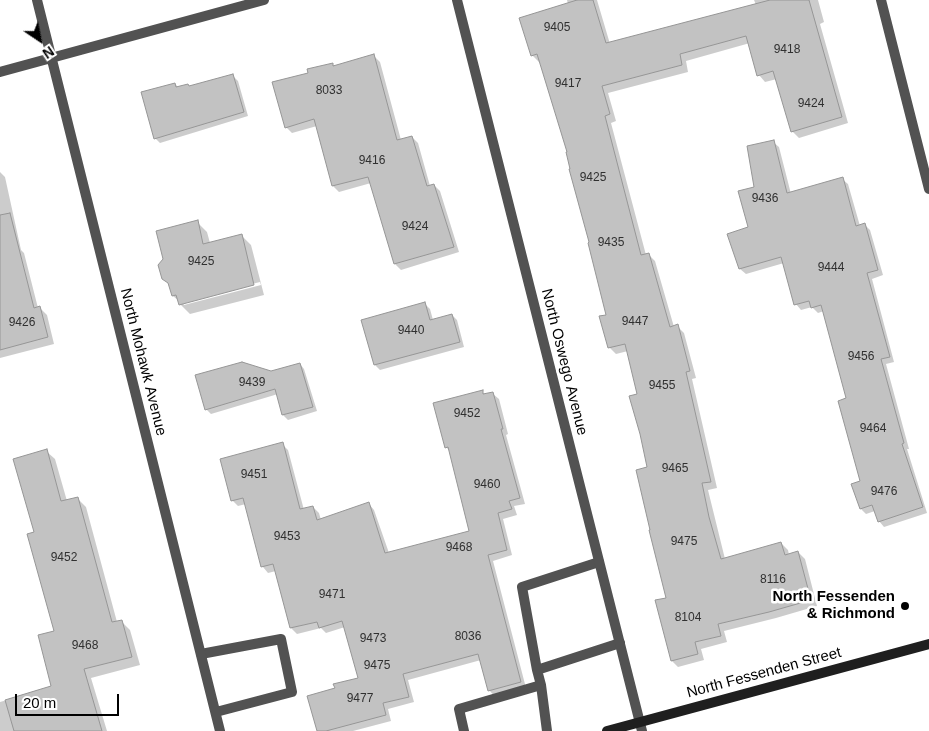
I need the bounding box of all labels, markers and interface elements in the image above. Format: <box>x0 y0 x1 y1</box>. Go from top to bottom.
north arrow <box>15 15 65 65</box>
house number: 9405 <box>544 21 570 35</box>
text: N <box>40 43 57 62</box>
house number: 9418 <box>774 43 800 57</box>
house number: 9417 <box>555 77 581 91</box>
house number: 8033 <box>316 84 342 98</box>
house number: 9424 <box>798 97 824 111</box>
house number: 9416 <box>359 154 385 168</box>
house number: 9425 <box>580 171 606 185</box>
house number: 9436 <box>752 192 778 206</box>
house number: 9424 <box>402 220 428 234</box>
house number: 9435 <box>598 236 624 250</box>
house number: 9425 <box>188 255 214 269</box>
house number: 9444 <box>818 261 844 275</box>
street label: North Mohawk Avenue <box>116 286 170 438</box>
street label: North Oswego Avenue <box>537 287 591 437</box>
house number: 9447 <box>622 315 648 329</box>
house number: 9426 <box>9 316 35 330</box>
house number: 9440 <box>398 324 424 338</box>
house number: 9456 <box>848 350 874 364</box>
house number: 9439 <box>239 376 265 390</box>
house number: 9455 <box>649 379 675 393</box>
house number: 9452 <box>454 407 480 421</box>
house number: 9464 <box>860 422 886 436</box>
house number: 9465 <box>662 462 688 476</box>
house number: 9451 <box>241 468 267 482</box>
house number: 9460 <box>474 478 500 492</box>
house number: 9476 <box>871 485 897 499</box>
house number: 9453 <box>274 530 300 544</box>
house number: 9475 <box>671 535 697 549</box>
house number: 9468 <box>446 541 472 555</box>
house number: 9452 <box>51 551 77 565</box>
house number: 8116 <box>760 573 786 587</box>
house number: 9471 <box>319 588 345 602</box>
place label: North Fessenden & Richmond <box>772 588 895 623</box>
marker: North Fessenden & Richmond <box>899 600 911 612</box>
house number: 8104 <box>675 611 701 625</box>
house number: 8036 <box>455 630 481 644</box>
house number: 9473 <box>360 632 386 646</box>
house number: 9468 <box>72 639 98 653</box>
street label: North Fessenden Street <box>685 644 843 702</box>
house number: 9475 <box>364 659 390 673</box>
scale bar <box>18 684 121 716</box>
house number: 9477 <box>347 692 373 706</box>
text: 20 m <box>23 694 56 711</box>

